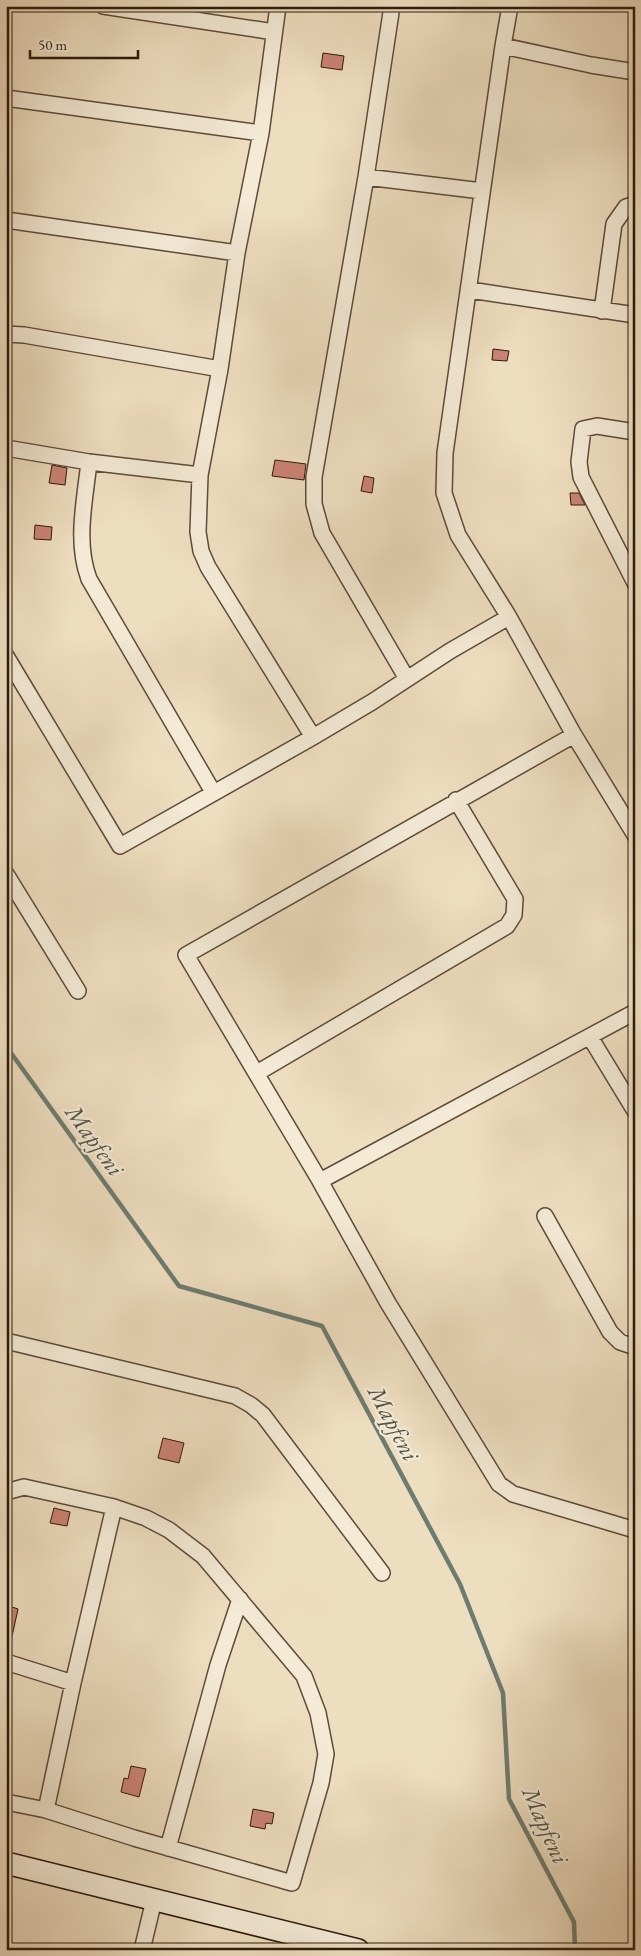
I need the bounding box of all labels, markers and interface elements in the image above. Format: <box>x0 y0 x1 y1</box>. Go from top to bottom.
scale bar <box>30 28 138 60</box>
text: 50 m <box>38 35 67 54</box>
water label: Mapfeni <box>57 1096 132 1183</box>
water label: Mapfeni <box>360 1378 427 1467</box>
water label: Mapfeni <box>514 1780 577 1869</box>

